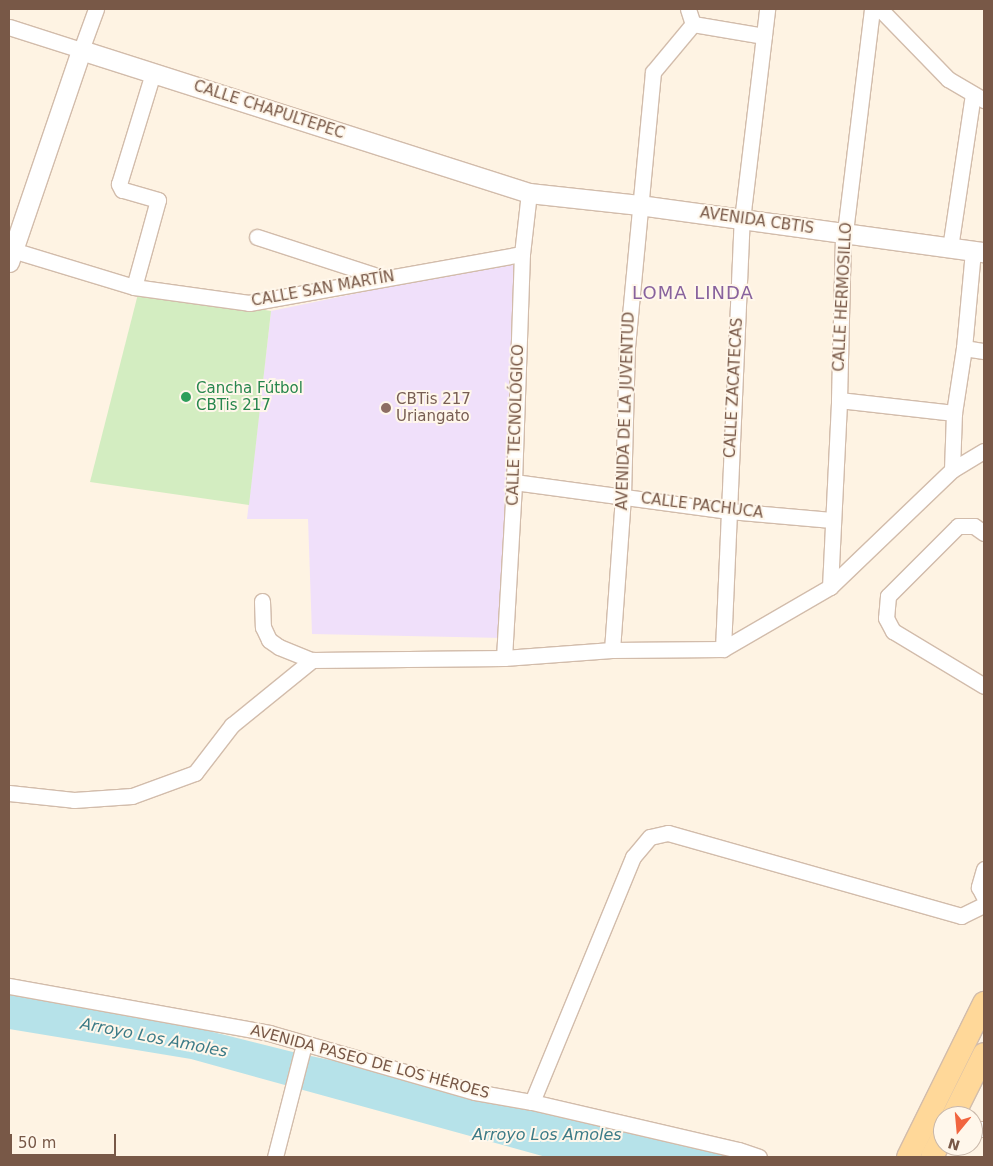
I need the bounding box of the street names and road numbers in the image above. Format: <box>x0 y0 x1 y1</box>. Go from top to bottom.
street label: CALLE CHAPULTEPEC <box>191 77 347 143</box>
street label: AVENIDA CBTIS <box>699 204 815 238</box>
street label: CALLE HERMOSILLO <box>830 222 856 372</box>
street label: CALLE SAN MARTÍN <box>250 268 396 310</box>
street label: AVENIDA DE LA JUVENTUD <box>614 311 638 511</box>
street label: CALLE ZACATECAS <box>721 317 747 459</box>
street label: CALLE TECNOLÓGICO <box>504 344 528 506</box>
street label: CALLE PACHUCA <box>640 490 764 522</box>
street label: AVENIDA PASEO DE LOS HÉROES <box>249 1021 491 1103</box>

